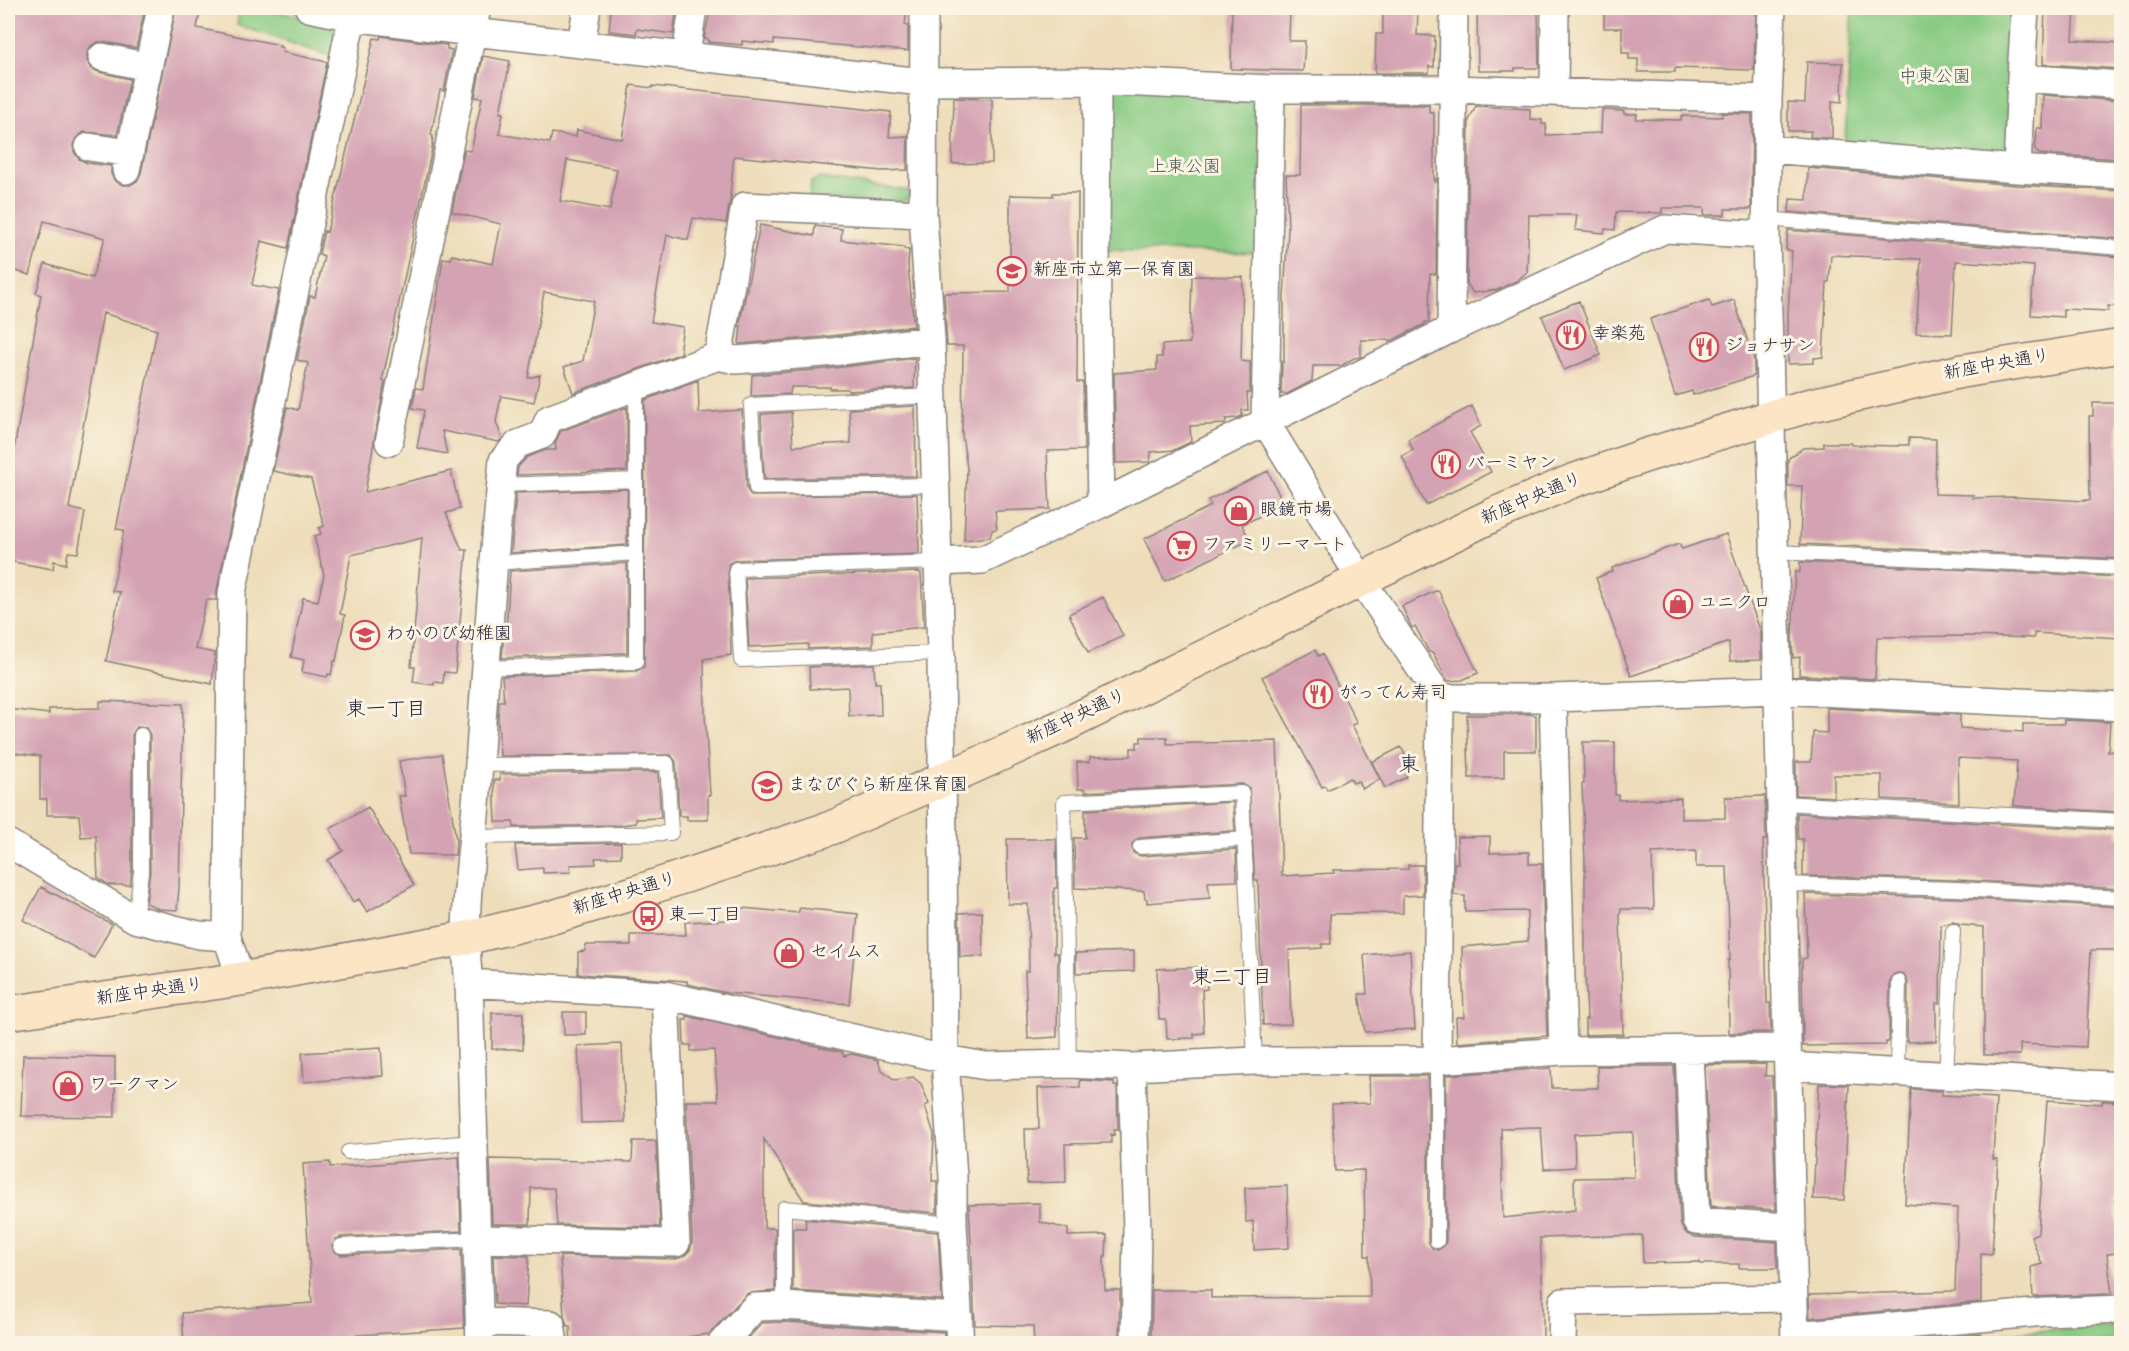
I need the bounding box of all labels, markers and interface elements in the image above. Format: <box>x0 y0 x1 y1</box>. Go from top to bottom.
park label: 中東公園 <box>1899 67 1971 89</box>
park label: 上東公園 <box>1149 157 1221 179</box>
school or university icon: 新座市立第一保育園 <box>996 255 1028 287</box>
place label: 新座市立第一保育園 <box>1033 260 1195 282</box>
restaurant icon: 幸楽苑 <box>1555 319 1587 351</box>
place label: 幸楽苑 <box>1592 324 1646 346</box>
restaurant icon: ジョナサン <box>1688 331 1720 363</box>
place label: ジョナサン <box>1725 337 1815 358</box>
street label: 新座中央通り <box>1942 345 2052 386</box>
restaurant icon: バーミヤン <box>1430 448 1462 480</box>
place label: バーミヤン <box>1467 454 1557 475</box>
street label: 新座中央通り <box>1478 468 1586 531</box>
shop icon: 眼鏡市場 <box>1223 495 1255 527</box>
place label: 眼鏡市場 <box>1260 500 1332 522</box>
supermarket icon: ファミリーマート <box>1166 530 1198 562</box>
place label: ファミリーマート <box>1203 536 1347 557</box>
shop icon: ユニクロ <box>1662 588 1694 620</box>
place label: ユニクロ <box>1699 594 1771 615</box>
school or university icon: わかのび幼稚園 <box>349 619 381 651</box>
place label: わかのび幼稚園 <box>386 624 512 646</box>
restaurant icon: がってん寿司 <box>1302 678 1334 710</box>
place label: がってん寿司 <box>1339 683 1447 705</box>
street label: 新座中央通り <box>1023 685 1130 750</box>
district label: 東一丁目 <box>346 698 426 723</box>
district label: 東 <box>1399 753 1420 780</box>
school or university icon: まなびぐら新座保育園 <box>751 770 783 802</box>
place label: まなびぐら新座保育園 <box>788 775 968 797</box>
street label: 新座中央通り <box>570 868 680 921</box>
bus stop icon: 東一丁目 <box>632 900 664 932</box>
place label: 東一丁目 <box>669 905 741 927</box>
shop icon: セイムス <box>773 937 805 969</box>
place label: セイムス <box>810 943 881 964</box>
district label: 東二丁目 <box>1192 966 1272 991</box>
street label: 新座中央通り <box>95 974 205 1011</box>
shop icon: ワークマン <box>52 1070 84 1102</box>
place label: ワークマン <box>89 1076 179 1097</box>

